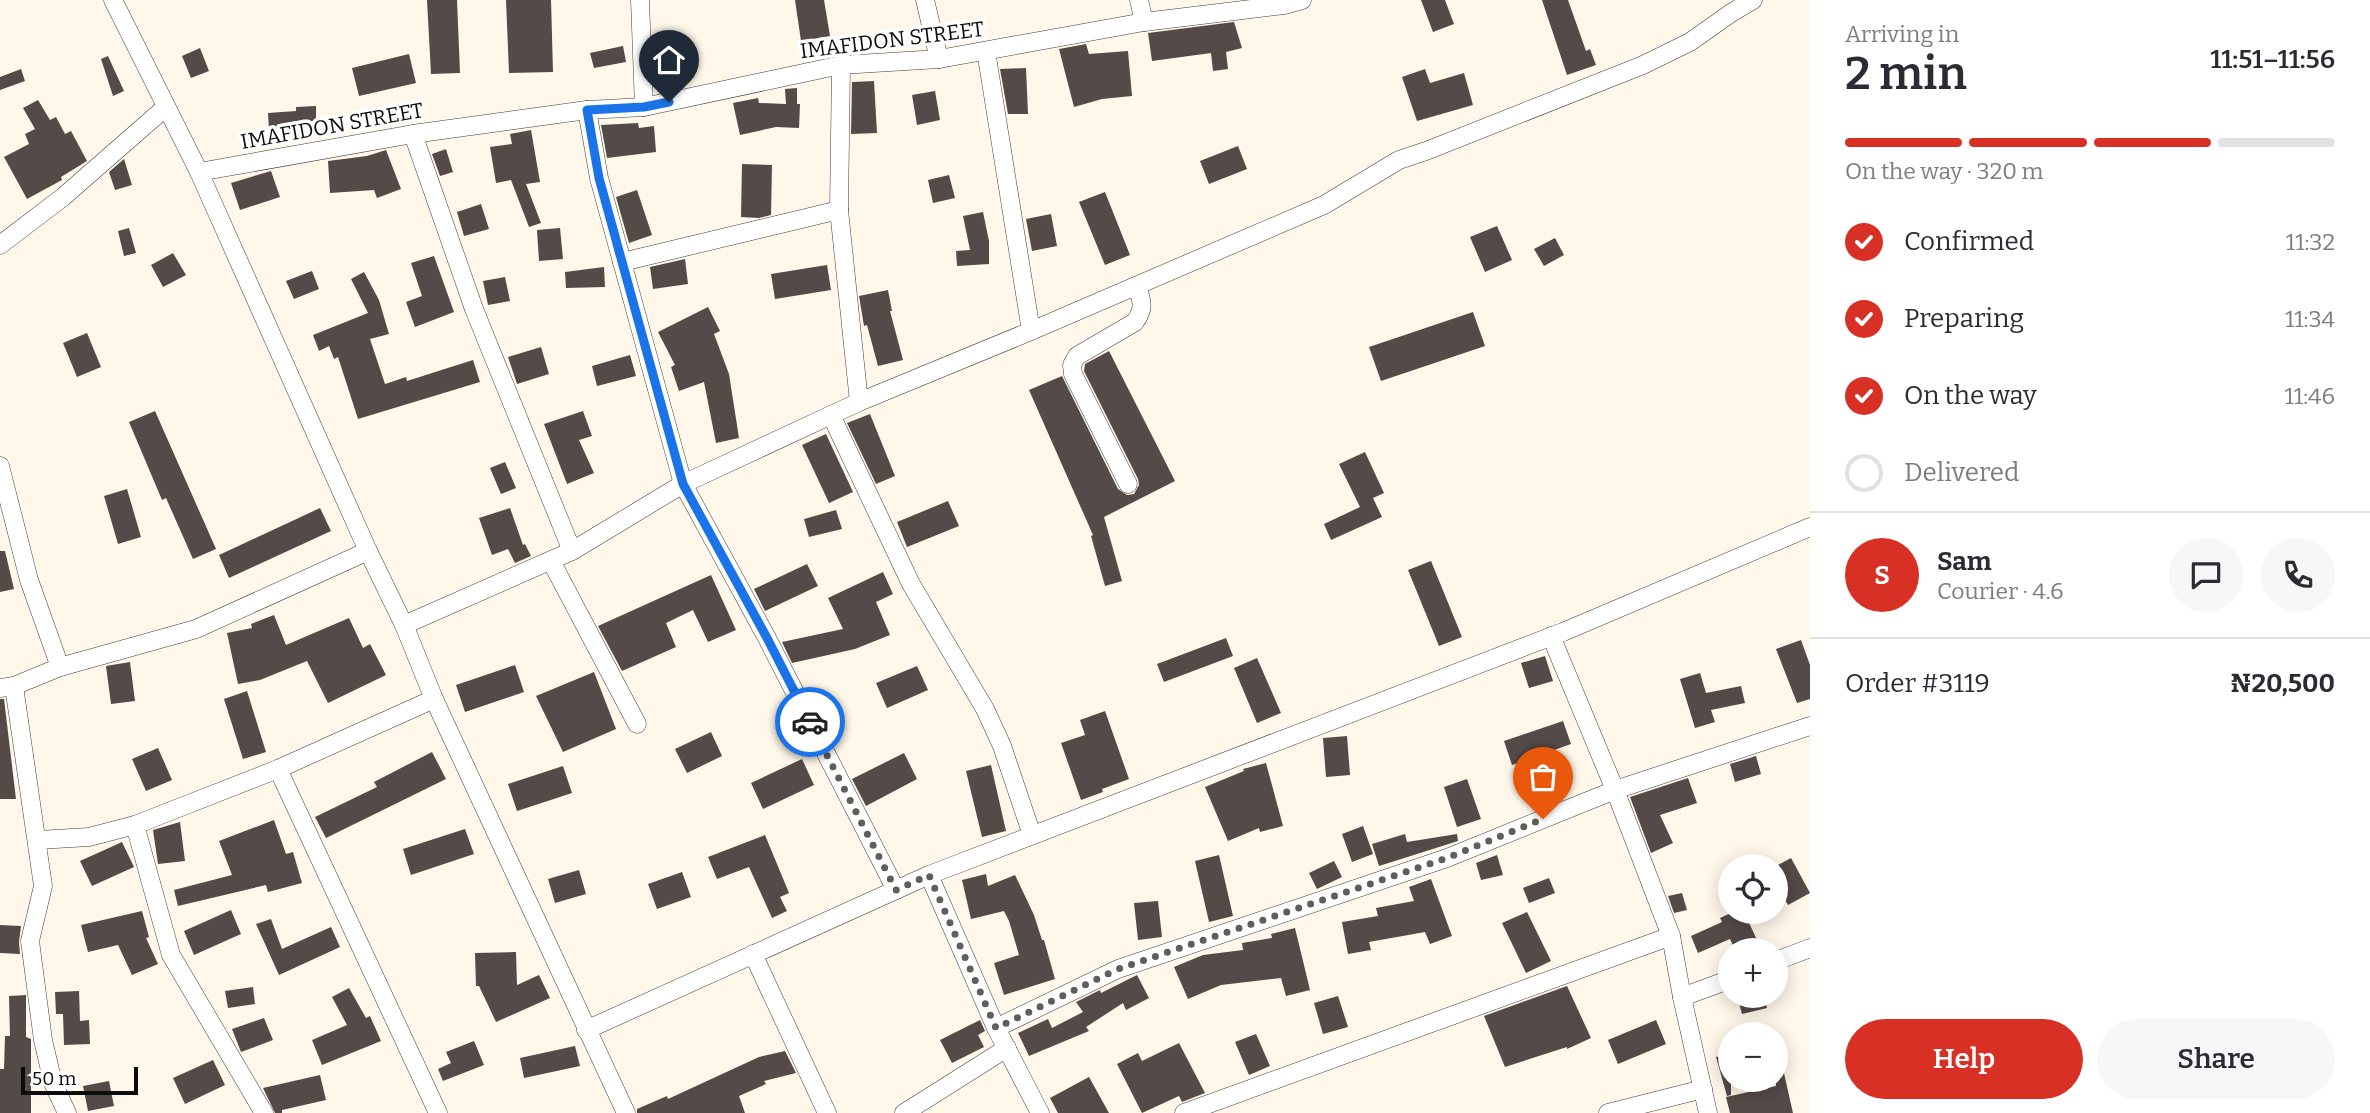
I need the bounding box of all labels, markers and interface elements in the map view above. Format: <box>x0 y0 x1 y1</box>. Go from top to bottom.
street label: IMAFIDON STREET <box>799 16 985 64</box>
text: Arriving in <box>1845 20 1959 48</box>
pin <box>639 30 699 102</box>
icon: home <box>650 41 688 79</box>
text: 11:51–11:56 <box>2210 44 2335 75</box>
text: 2 min <box>1845 46 1967 101</box>
street label: IMAFIDON STREET <box>239 97 425 155</box>
text: On the way · 320 m <box>1845 157 2043 185</box>
icon: check <box>1845 223 1883 261</box>
text: Confirmed <box>1904 226 2034 257</box>
text: 11:32 <box>2286 228 2335 256</box>
icon: check <box>1845 300 1883 338</box>
text: Preparing <box>1904 303 2024 334</box>
text: 11:34 <box>2285 305 2335 333</box>
icon: check <box>1845 377 1883 415</box>
text: On the way <box>1904 380 2037 411</box>
text: 11:46 <box>2285 382 2335 410</box>
text: Delivered <box>1904 457 2019 488</box>
button: chat <box>2169 538 2243 612</box>
button: phone <box>2261 538 2335 612</box>
text: Sam <box>1937 546 1992 577</box>
text: S <box>1874 560 1890 591</box>
text: Courier · 4.6 <box>1937 577 2064 605</box>
text: Order #3119 <box>1845 668 1990 699</box>
text: ₦20,500 <box>2230 668 2335 699</box>
courier <box>775 687 845 757</box>
icon: car <box>791 703 829 741</box>
pin <box>1513 747 1573 819</box>
icon: bag <box>1524 758 1562 796</box>
map controls <box>1718 854 1788 1092</box>
button: locate <box>1718 854 1788 924</box>
button: + <box>1718 938 1788 1008</box>
button: Help <box>1845 1019 2083 1099</box>
button: Share <box>2097 1019 2335 1099</box>
button: − <box>1718 1022 1788 1092</box>
scale bar <box>21 1064 138 1096</box>
text: 50 m <box>32 1067 76 1090</box>

